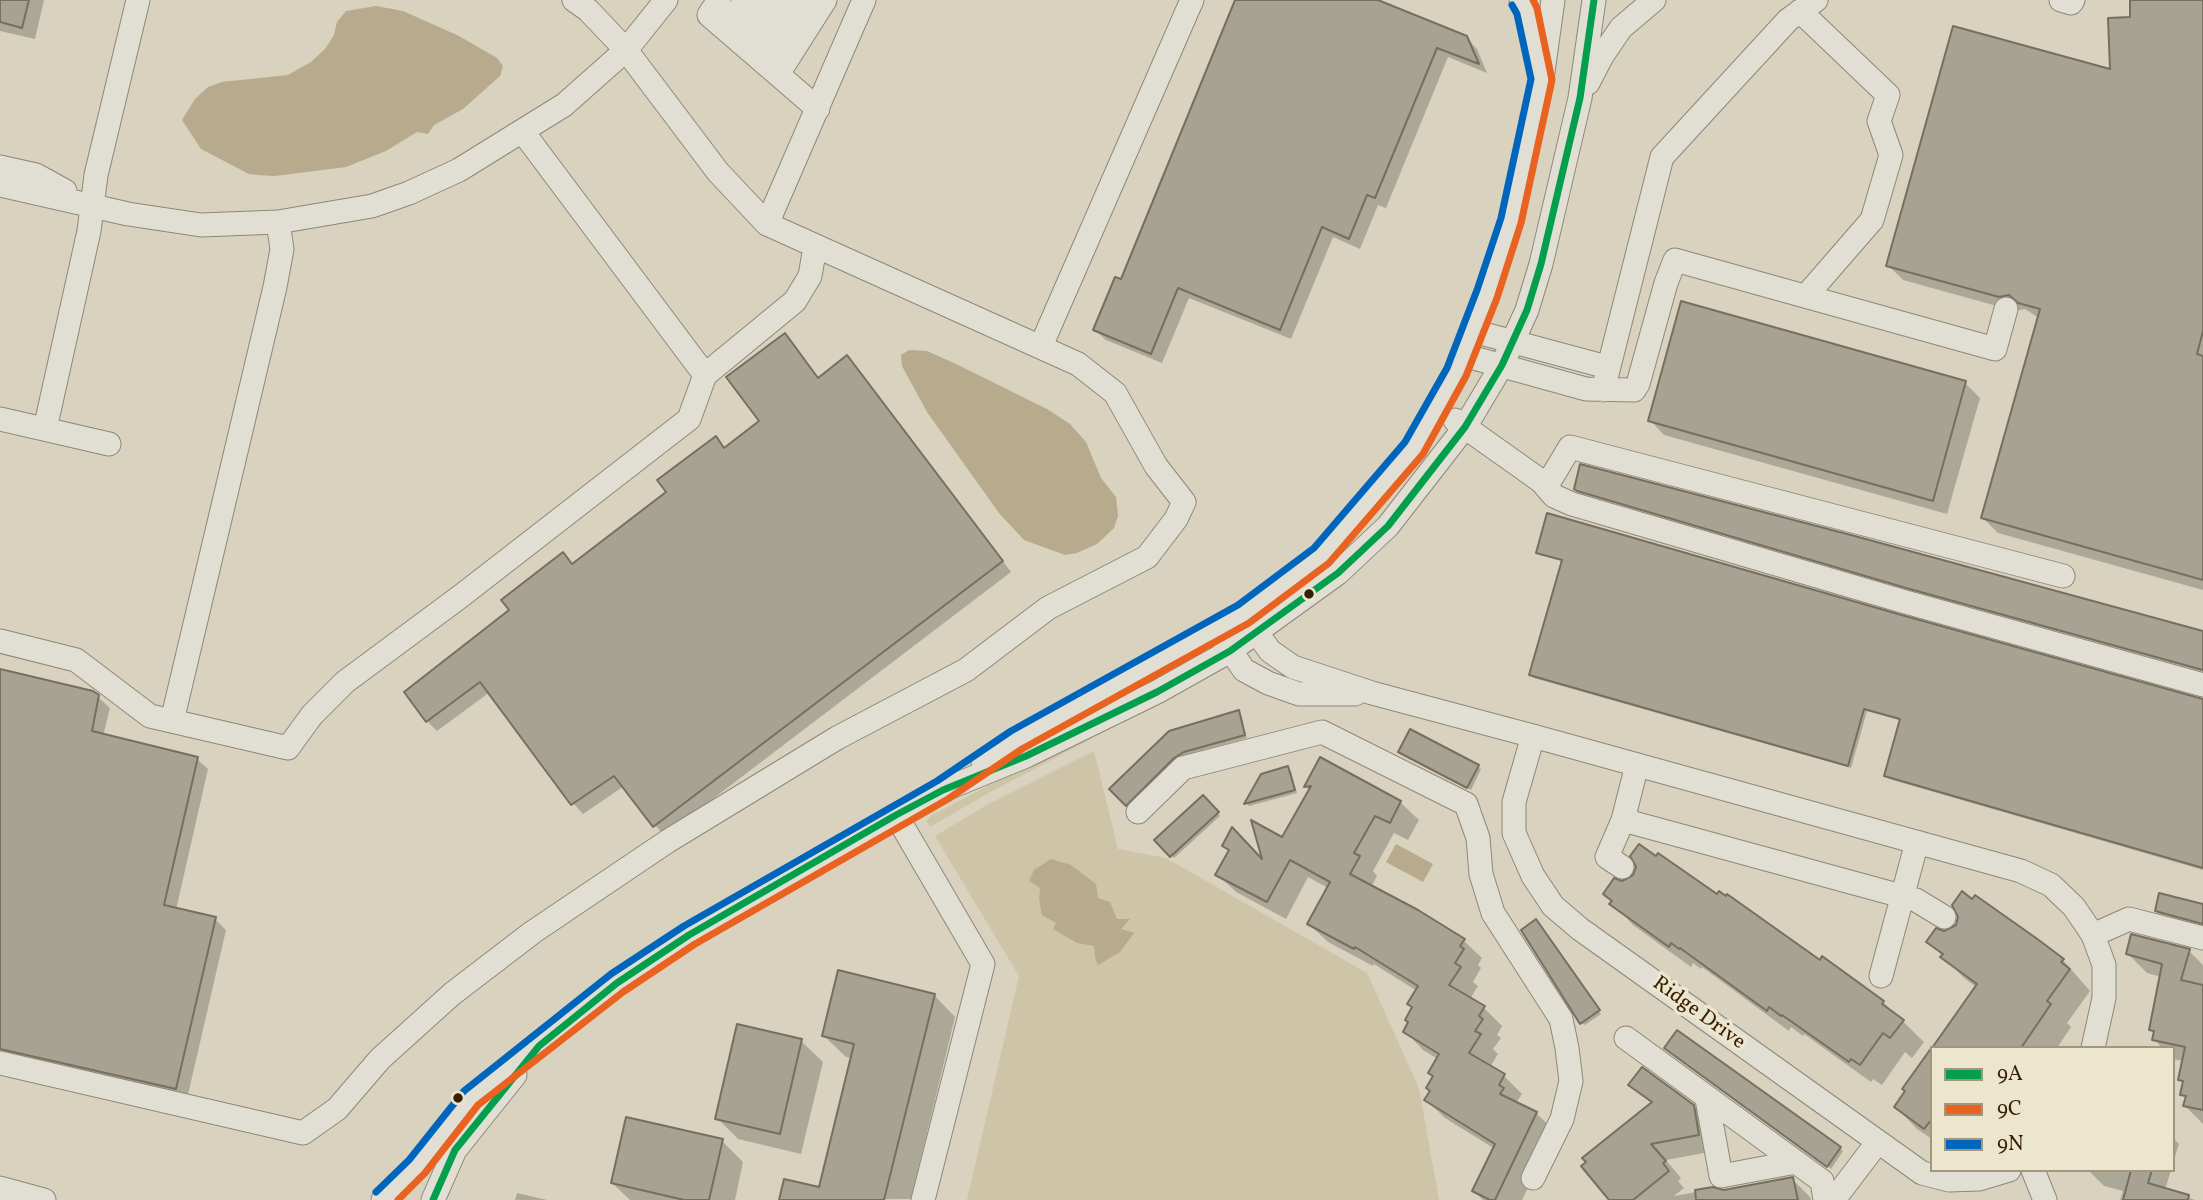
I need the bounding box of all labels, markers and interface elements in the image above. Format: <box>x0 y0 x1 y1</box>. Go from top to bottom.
unlabelled marker <box>1302 587 1316 601</box>
street label: Ridge Drive <box>1647 972 1749 1056</box>
legend <box>1930 1046 2175 1172</box>
text: 9A <box>1997 1060 2023 1089</box>
unlabelled marker <box>451 1091 465 1105</box>
text: 9C <box>1997 1095 2022 1124</box>
text: 9N <box>1997 1130 2023 1159</box>

